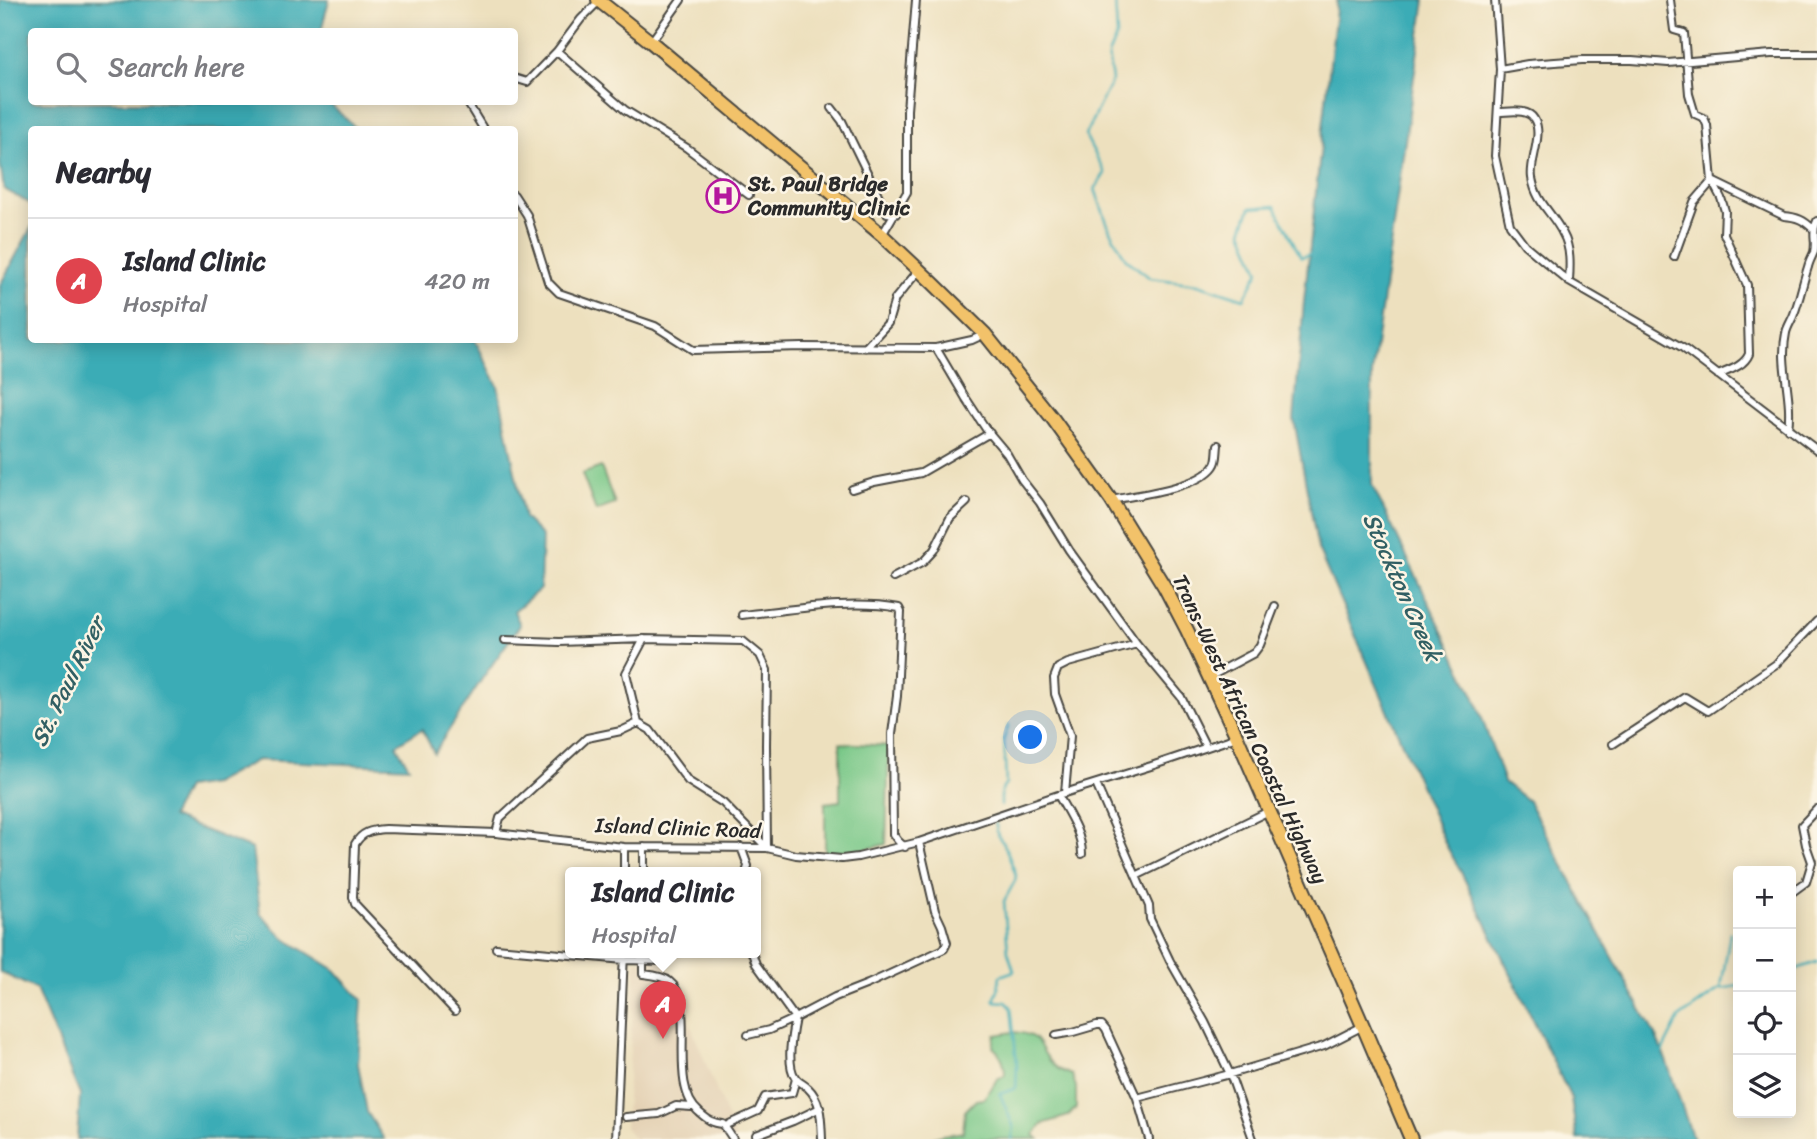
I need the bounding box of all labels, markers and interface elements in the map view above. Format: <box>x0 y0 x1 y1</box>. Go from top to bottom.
search box <box>28 28 518 105</box>
text: Search here <box>108 44 245 90</box>
icon: search <box>52 48 90 86</box>
text: Nearby <box>56 145 151 199</box>
place label: St. Paul Bridge Community Clinic <box>747 165 911 227</box>
hospital icon: St. Paul Bridge Community Clinic <box>704 177 742 215</box>
text: Island Clinic <box>123 238 265 284</box>
text: A <box>71 261 87 302</box>
text: 420 m <box>424 261 490 302</box>
text: Hospital <box>123 284 207 325</box>
water label: Stockton Creek <box>1351 506 1454 670</box>
street label: Trans-West African Coastal Highway <box>1161 568 1339 890</box>
water label: St. Paul River <box>19 606 119 754</box>
your location <box>1013 720 1047 754</box>
street label: Island Clinic Road <box>594 806 763 850</box>
map controls <box>1733 866 1796 1118</box>
button: + <box>1733 866 1796 929</box>
popup <box>565 867 761 958</box>
text: Island Clinic <box>592 869 734 915</box>
text: Hospital <box>592 915 676 956</box>
button: − <box>1733 929 1796 992</box>
pin: A <box>640 981 686 1039</box>
button: locate <box>1733 992 1796 1055</box>
button: layers <box>1733 1055 1796 1118</box>

